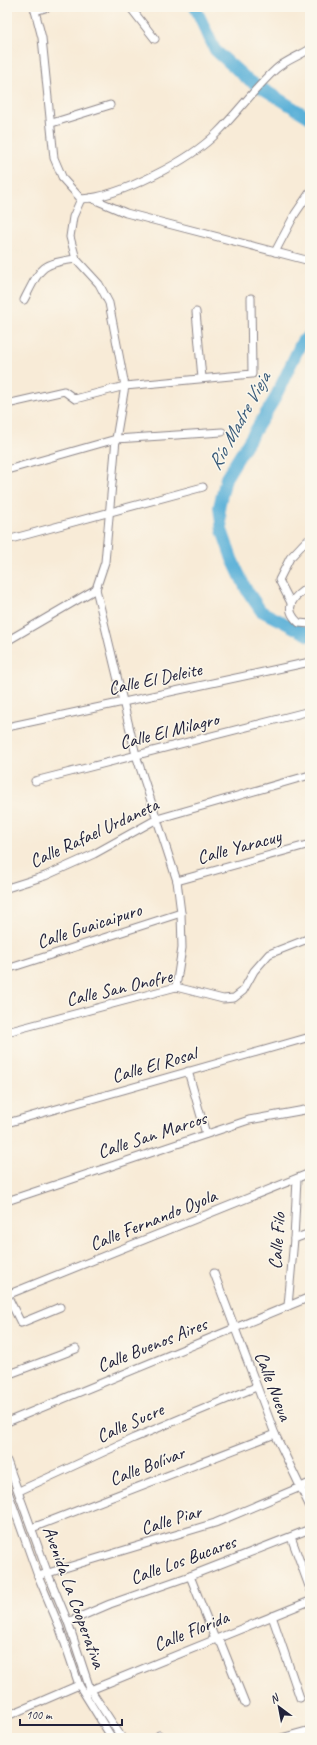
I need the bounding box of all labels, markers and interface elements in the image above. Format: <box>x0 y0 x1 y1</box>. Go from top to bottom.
water label: Río Madre Vieja <box>202 365 277 474</box>
street label: Calle El Deleite <box>106 657 206 701</box>
street label: Calle El Milagro <box>117 707 223 755</box>
street label: Calle Rafael Urdaneta <box>26 792 163 873</box>
street label: Calle Yaracuy <box>194 824 285 870</box>
street label: Calle Guaicaipuro <box>34 897 146 954</box>
street label: Calle San Onofre <box>64 964 176 1012</box>
street label: Calle El Rosal <box>109 1040 203 1089</box>
street label: Calle San Marcos <box>94 1106 211 1164</box>
street label: Calle Fernando Oyola <box>86 1183 222 1256</box>
street label: Calle Filo <box>263 1211 291 1270</box>
street label: Calle Buenos Aires <box>94 1312 212 1378</box>
street label: Calle Nueva <box>249 1348 298 1425</box>
street label: Calle Sucre <box>93 1397 169 1448</box>
street label: Calle Bolívar <box>106 1440 189 1491</box>
street label: Calle Piar <box>138 1499 206 1541</box>
street label: Avenida La Cooperativa <box>37 1523 111 1673</box>
street label: Calle Los Bucares <box>127 1529 241 1590</box>
street label: Calle Florida <box>150 1605 233 1657</box>
north arrow <box>259 1687 299 1727</box>
text: N <box>267 1690 282 1706</box>
scale bar <box>20 1701 122 1727</box>
text: 100 m <box>26 1707 53 1723</box>

